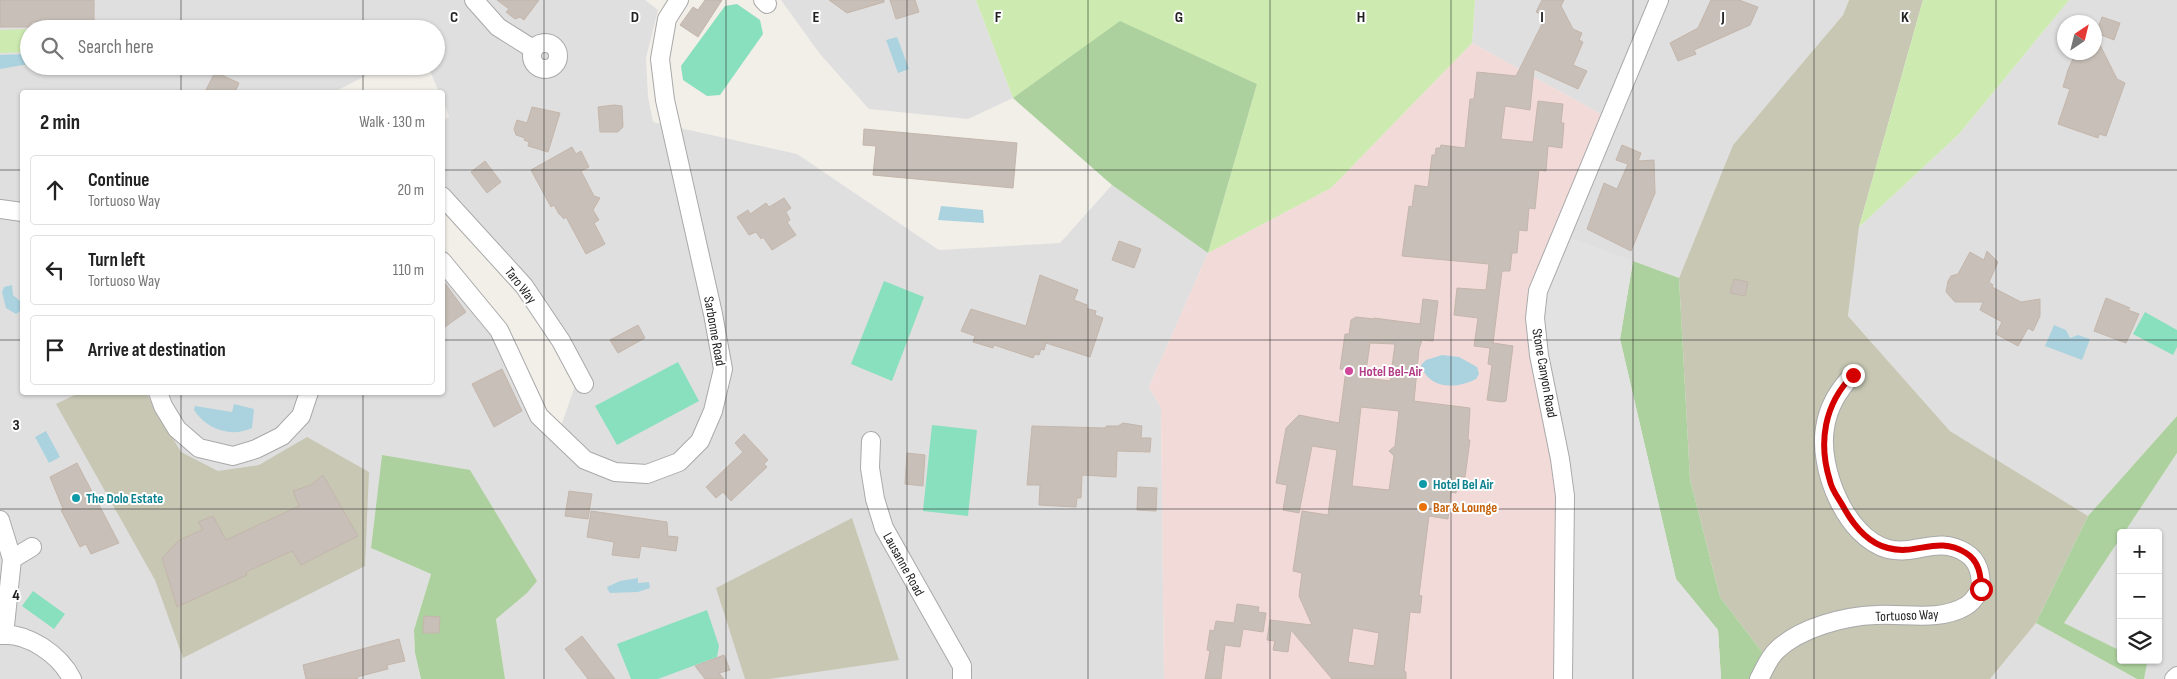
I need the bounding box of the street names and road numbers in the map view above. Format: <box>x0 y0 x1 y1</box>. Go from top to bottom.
street label: Taro Way <box>501 264 540 307</box>
street label: Sarbonne Road <box>700 295 729 367</box>
street label: Stone Canyon Road <box>1528 327 1561 419</box>
street label: Lausanne Road <box>879 530 928 599</box>
street label: Tortuoso Way <box>1875 606 1939 625</box>

